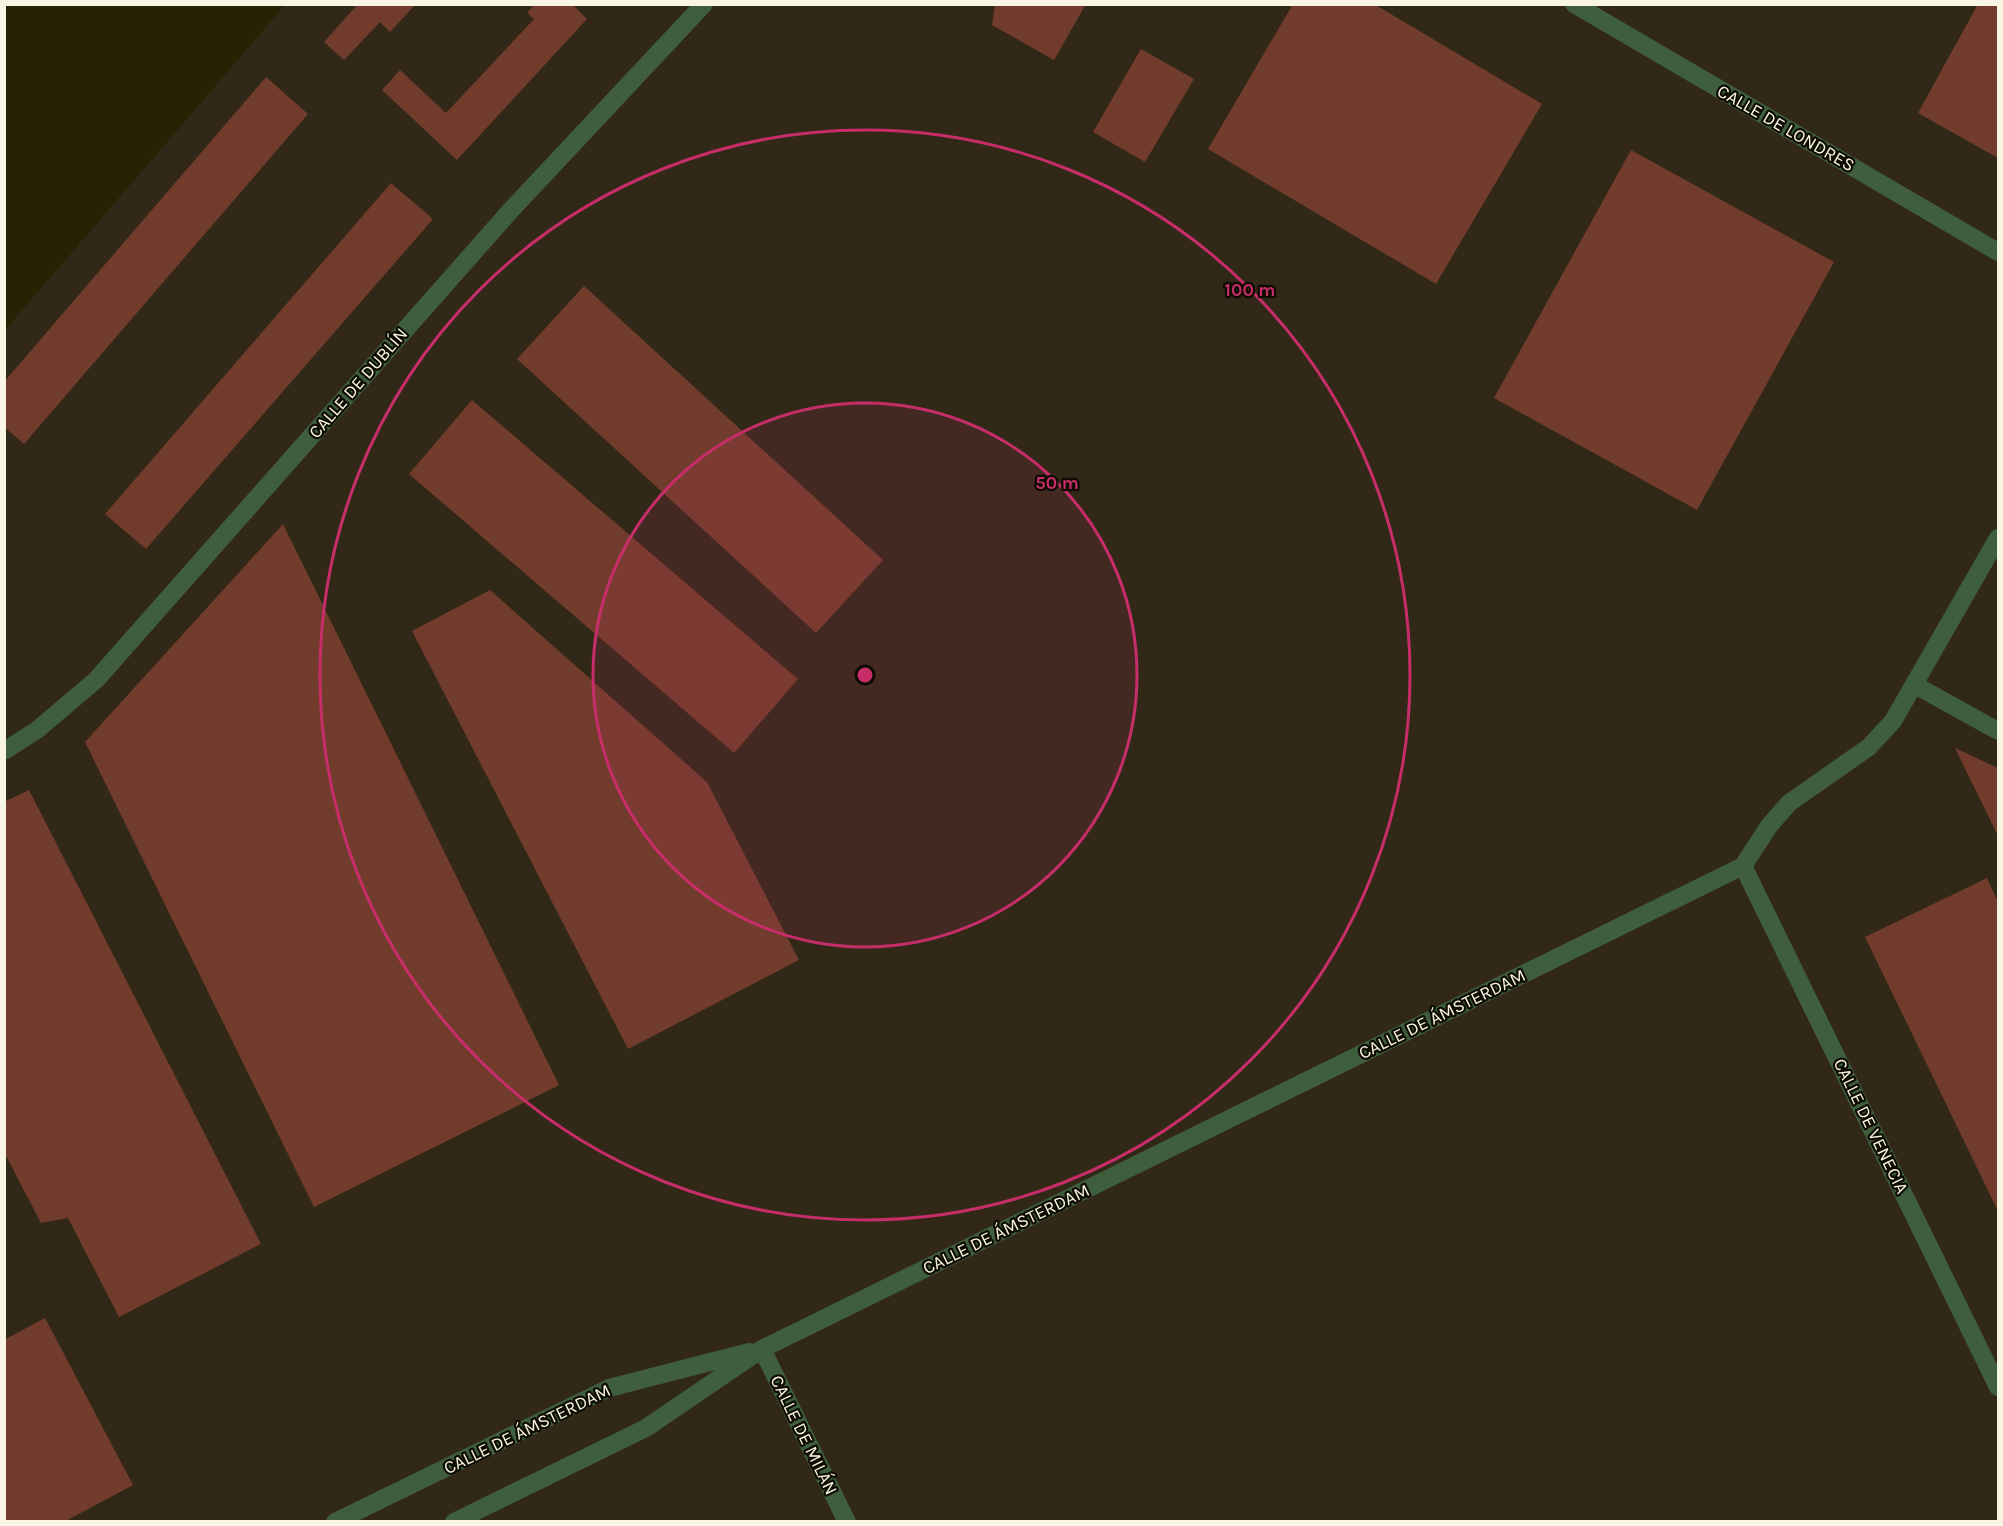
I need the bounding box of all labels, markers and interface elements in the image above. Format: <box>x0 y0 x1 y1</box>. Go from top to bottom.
street label: CALLE DE LONDRES <box>1713 80 1859 176</box>
text: 100 m <box>1225 279 1275 301</box>
street label: CALLE DE DUBLÍN <box>303 322 412 443</box>
text: 50 m <box>1035 472 1079 494</box>
centre of rings <box>855 665 875 685</box>
street label: CALLE DE ÁMSTERDAM <box>1355 963 1529 1064</box>
street label: CALLE DE VENECIA <box>1829 1055 1913 1197</box>
street label: CALLE DE ÁMSTERDAM <box>919 1178 1093 1279</box>
street label: CALLE DE MILÁN <box>766 1371 843 1498</box>
street label: CALLE DE ÁMSTERDAM <box>440 1378 614 1479</box>

